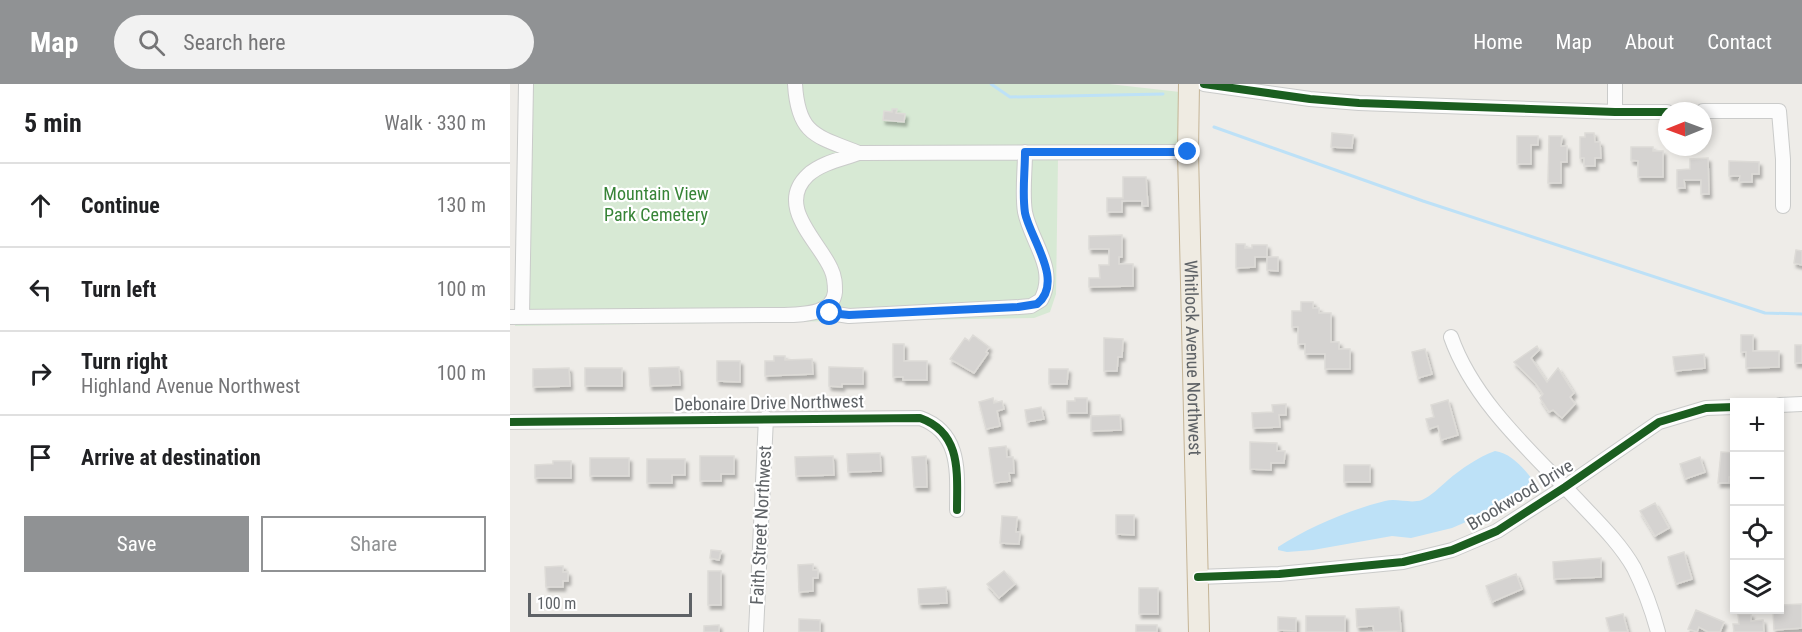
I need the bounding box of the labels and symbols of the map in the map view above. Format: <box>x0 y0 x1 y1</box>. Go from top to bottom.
north arrow <box>1658 102 1712 156</box>
route end <box>1174 138 1200 164</box>
park label: Mountain View Park Cemetery <box>603 183 709 225</box>
street label: Whitlock Avenue Northwest <box>1180 260 1206 456</box>
route start <box>816 299 842 325</box>
street label: Debonaire Drive Northwest <box>674 390 864 415</box>
street label: Faith Street Northwest <box>746 445 775 605</box>
street label: Brookwood Drive <box>1463 455 1577 534</box>
scale bar <box>528 590 692 618</box>

